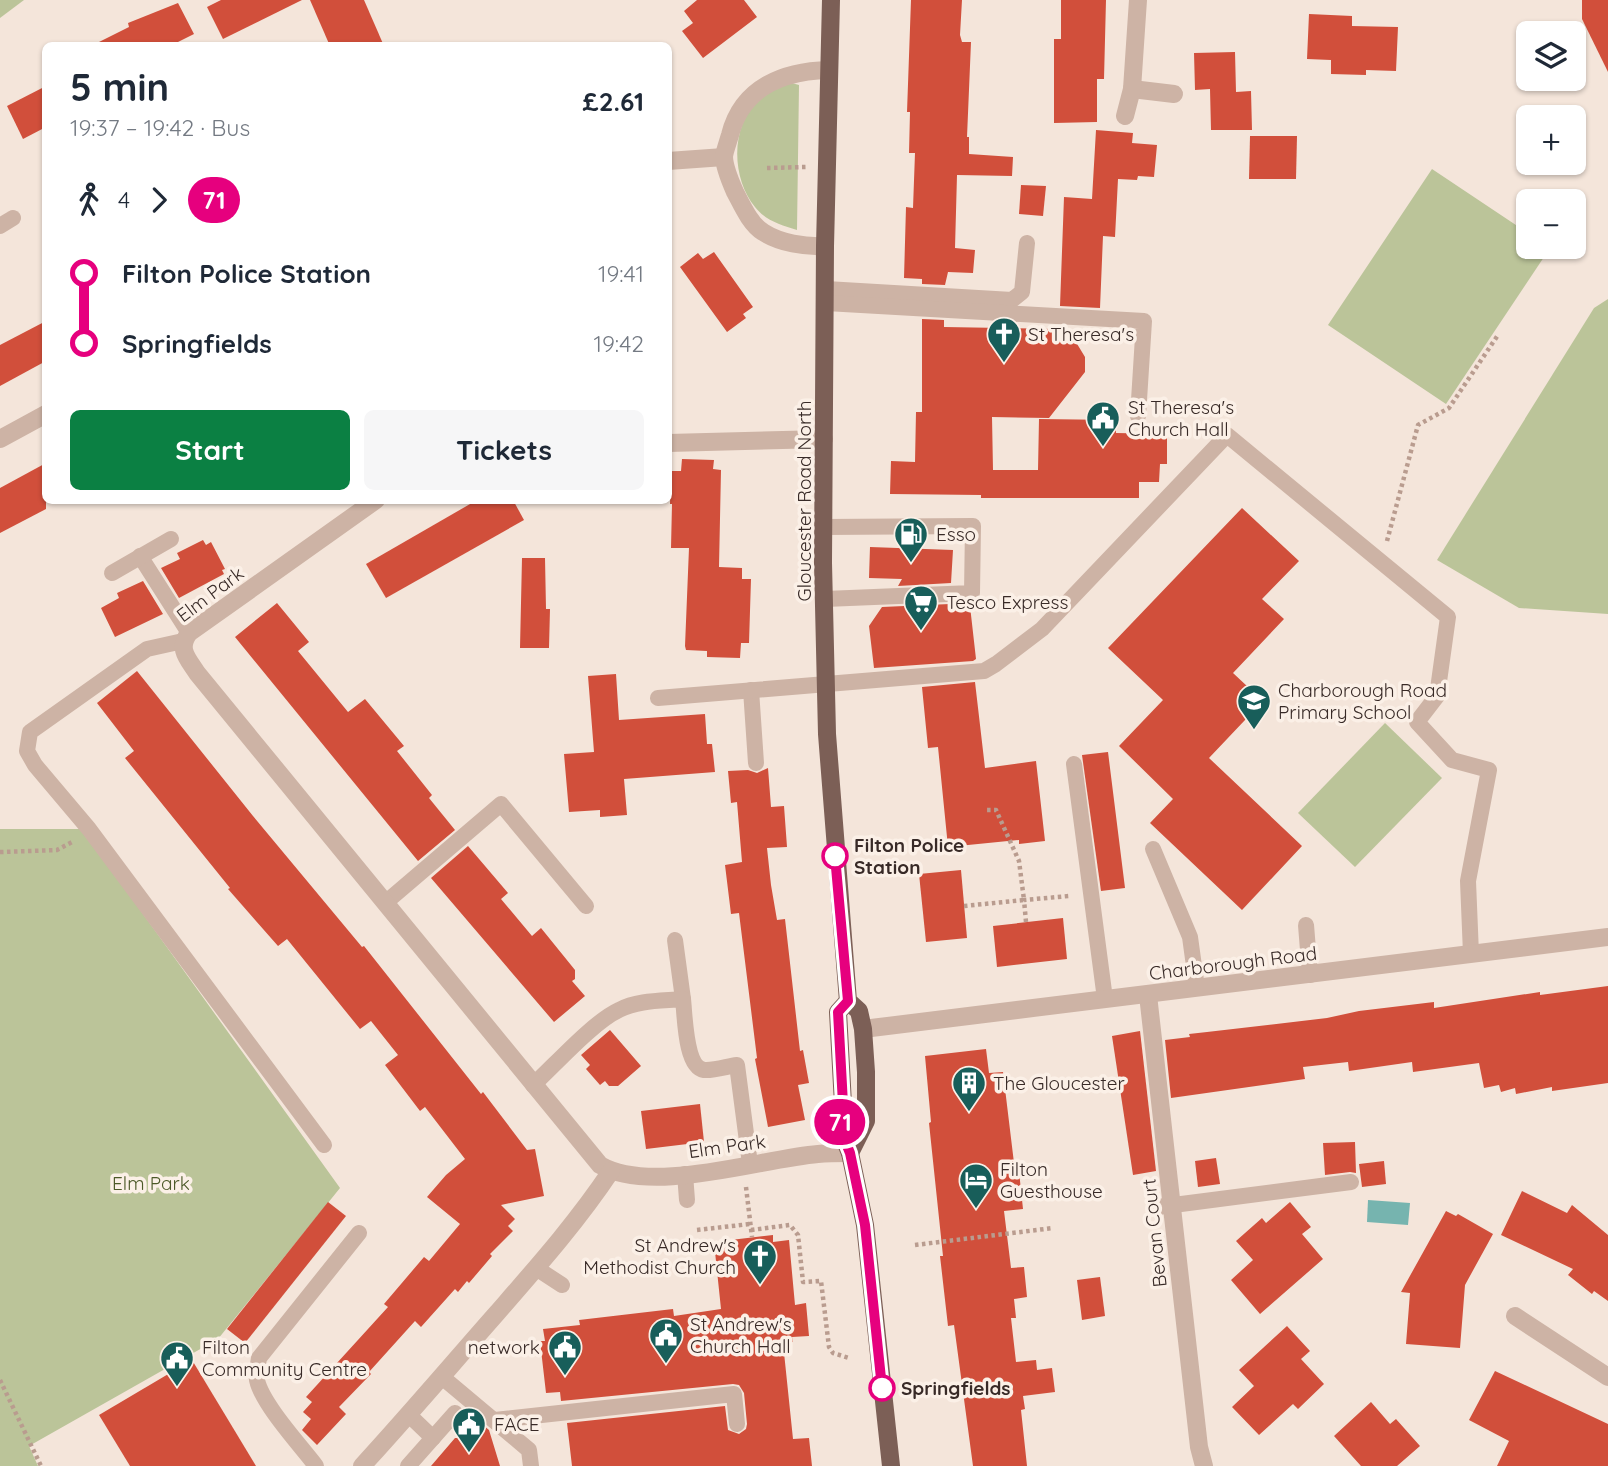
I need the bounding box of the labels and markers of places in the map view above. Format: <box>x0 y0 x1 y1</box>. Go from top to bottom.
church icon: St Theresa's <box>985 315 1023 364</box>
place label: St Theresa's <box>1028 322 1134 346</box>
place label: St Theresa's Church Hall <box>1128 395 1234 441</box>
public building icon: St Theresa's Church Hall <box>1084 399 1122 448</box>
fuel station icon: Esso <box>892 515 930 564</box>
place label: Esso <box>936 522 976 546</box>
supermarket icon: Tesco Express <box>902 583 940 632</box>
place label: Tesco Express <box>946 590 1068 614</box>
place label: Charborough Road Primary School <box>1278 678 1447 724</box>
school or university icon: Charborough Road Primary School <box>1235 682 1273 731</box>
place label: Filton Police Station <box>854 833 964 879</box>
marker: Filton Police Station <box>822 843 848 869</box>
building icon: The Gloucester <box>950 1064 988 1113</box>
place label: The Gloucester <box>993 1071 1125 1095</box>
place label: Filton Guesthouse <box>1000 1157 1103 1203</box>
hotel icon: Filton Guesthouse <box>957 1161 995 1210</box>
place label: St Andrew's Methodist Church <box>583 1233 736 1279</box>
church icon: St Andrew's Methodist Church <box>741 1237 779 1286</box>
place label: St Andrew's Church Hall <box>690 1312 792 1358</box>
public building icon: St Andrew's Church Hall <box>647 1316 685 1365</box>
public building icon: network <box>546 1328 584 1377</box>
place label: Filton Community Centre <box>202 1335 367 1381</box>
place label: network <box>468 1335 540 1359</box>
public building icon: Filton Community Centre <box>158 1339 196 1388</box>
marker: Springfields <box>869 1375 895 1401</box>
place label: Springfields <box>901 1376 1010 1400</box>
public building icon: FACE <box>450 1405 488 1454</box>
place label: FACE <box>494 1412 540 1436</box>

